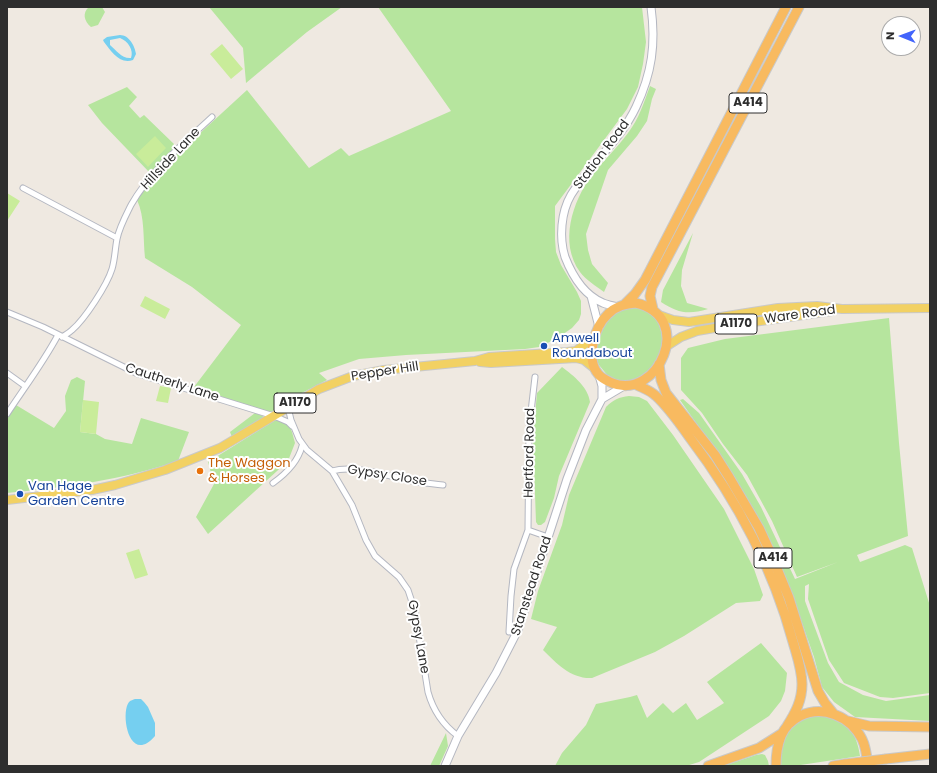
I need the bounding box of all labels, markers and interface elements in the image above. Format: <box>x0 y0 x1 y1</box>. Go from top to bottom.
north arrow <box>881 16 921 56</box>
text: N <box>882 32 898 40</box>
road number: A414 <box>729 93 767 113</box>
street label: Station Road <box>571 117 633 193</box>
street label: Hillside Lane <box>138 125 204 193</box>
street label: Ware Road <box>763 302 837 328</box>
road number: A1170 <box>715 314 757 334</box>
place label: Amwell Roundabout <box>552 331 633 362</box>
marker: Amwell Roundabout <box>539 341 549 351</box>
street label: Pepper Hill <box>350 359 420 385</box>
street label: Cautherly Lane <box>123 360 221 406</box>
road number: A1170 <box>274 393 316 413</box>
street label: Hertford Road <box>521 408 539 498</box>
place label: The Waggon & Horses <box>208 456 291 487</box>
street label: Gypsy Close <box>346 462 428 490</box>
marker: The Waggon & Horses <box>195 466 205 476</box>
place label: Van Hage Garden Centre <box>28 479 124 510</box>
marker: Van Hage Garden Centre <box>15 489 25 499</box>
street label: Stanstead Road <box>509 534 555 638</box>
road number: A414 <box>754 548 792 568</box>
street label: Gypsy Lane <box>404 599 432 675</box>

